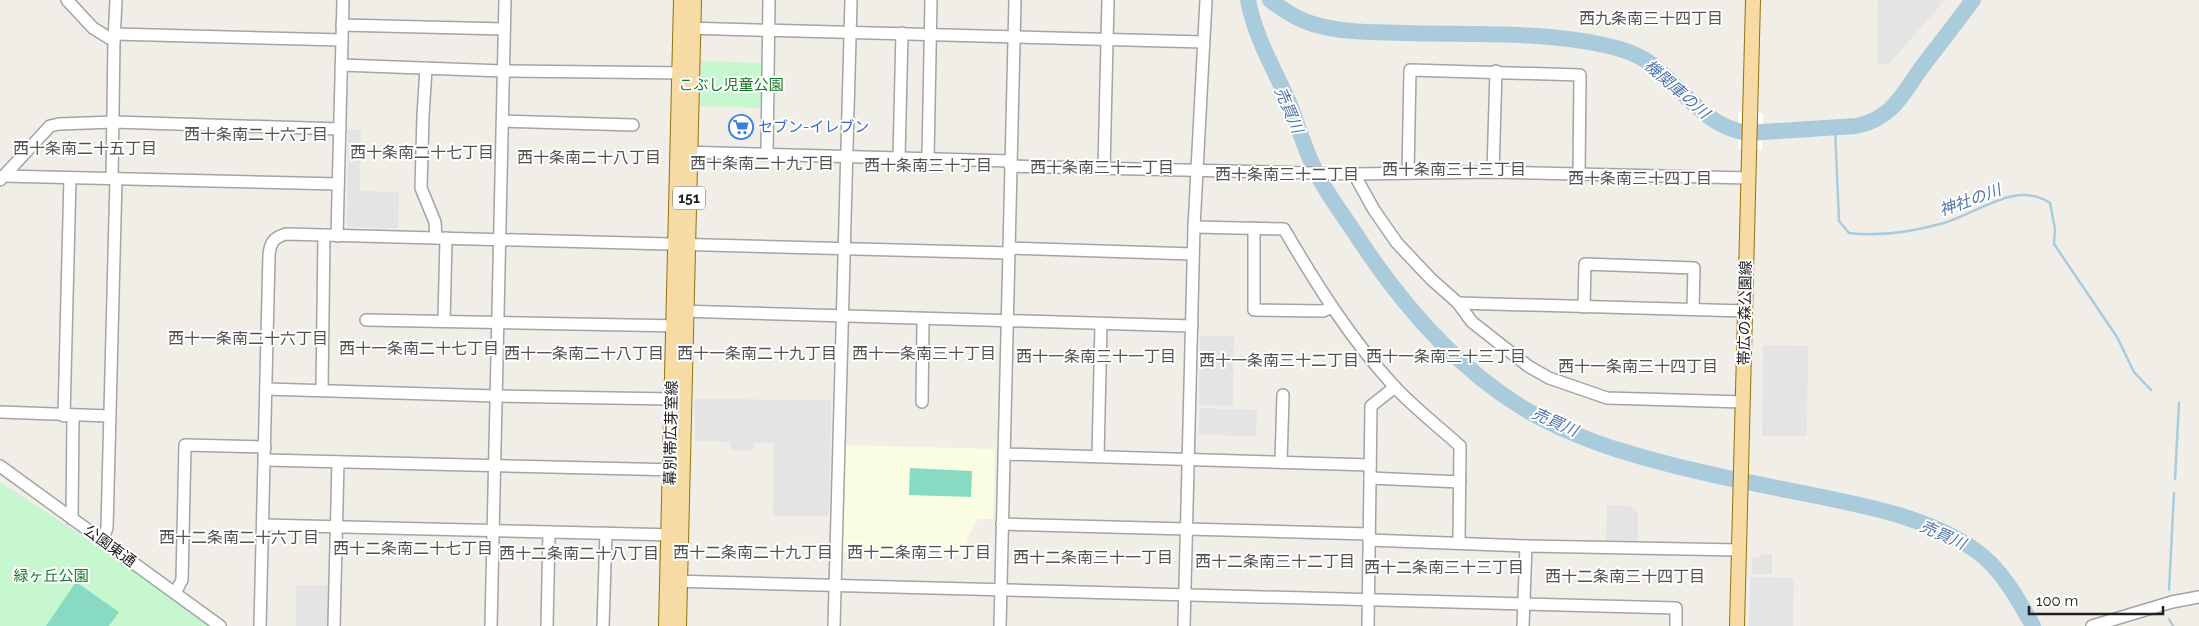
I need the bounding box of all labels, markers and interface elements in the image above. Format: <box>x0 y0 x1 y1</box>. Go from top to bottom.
district label: 西九条南三十四丁目 <box>1579 9 1723 28</box>
water label: 機関庫の川 <box>1641 56 1715 124</box>
park label: こぶし児童公園 <box>678 76 784 94</box>
water label: 売買川 <box>1271 84 1308 138</box>
supermarket icon: セブン-イレブン <box>728 114 754 140</box>
place label: セブン-イレブン <box>758 118 869 136</box>
district label: 西十条南二十六丁目 <box>184 125 328 144</box>
district label: 西十条南二十五丁目 <box>13 139 157 158</box>
district label: 西十条南二十七丁目 <box>350 143 494 162</box>
district label: 西十条南二十八丁目 <box>517 148 661 167</box>
district label: 西十条南二十九丁目 <box>690 154 834 173</box>
district label: 西十条南三十丁目 <box>864 156 992 175</box>
district label: 西十条南三十一丁目 <box>1030 158 1174 177</box>
district label: 西十条南三十三丁目 <box>1382 160 1526 179</box>
district label: 西十条南三十二丁目 <box>1215 165 1359 184</box>
district label: 西十条南三十四丁目 <box>1568 169 1712 188</box>
water label: 神社の川 <box>1937 179 2005 220</box>
road number: 151 <box>673 187 705 210</box>
street label: 帯広の森公園線 <box>1735 260 1755 366</box>
district label: 西十一条南二十六丁目 <box>168 329 328 348</box>
district label: 西十一条南二十七丁目 <box>339 339 499 358</box>
district label: 西十一条南二十八丁目 <box>504 344 664 363</box>
district label: 西十一条南二十九丁目 <box>677 344 837 363</box>
district label: 西十一条南三十丁目 <box>852 344 996 363</box>
district label: 西十一条南三十一丁目 <box>1016 347 1176 366</box>
district label: 西十一条南三十三丁目 <box>1366 347 1526 366</box>
district label: 西十一条南三十二丁目 <box>1199 351 1359 370</box>
district label: 西十一条南三十四丁目 <box>1558 357 1718 376</box>
street label: 幕別帯広芽室線 <box>661 380 681 486</box>
water label: 売買川 <box>1529 404 1583 441</box>
water label: 売買川 <box>1917 517 1971 554</box>
street label: 公園東通 <box>80 521 140 571</box>
district label: 西十二条南二十六丁目 <box>159 528 319 547</box>
district label: 西十二条南二十七丁目 <box>333 539 493 558</box>
district label: 西十二条南二十九丁目 <box>673 543 833 562</box>
district label: 西十二条南三十丁目 <box>847 543 991 562</box>
district label: 西十二条南二十八丁目 <box>499 544 659 563</box>
district label: 西十二条南三十一丁目 <box>1013 548 1173 567</box>
district label: 西十二条南三十二丁目 <box>1195 552 1355 571</box>
district label: 西十二条南三十三丁目 <box>1364 558 1524 577</box>
park label: 緑ヶ丘公園 <box>13 567 89 585</box>
district label: 西十二条南三十四丁目 <box>1545 567 1705 586</box>
scale bar <box>2029 584 2163 616</box>
text: 100 m <box>2036 592 2078 610</box>

